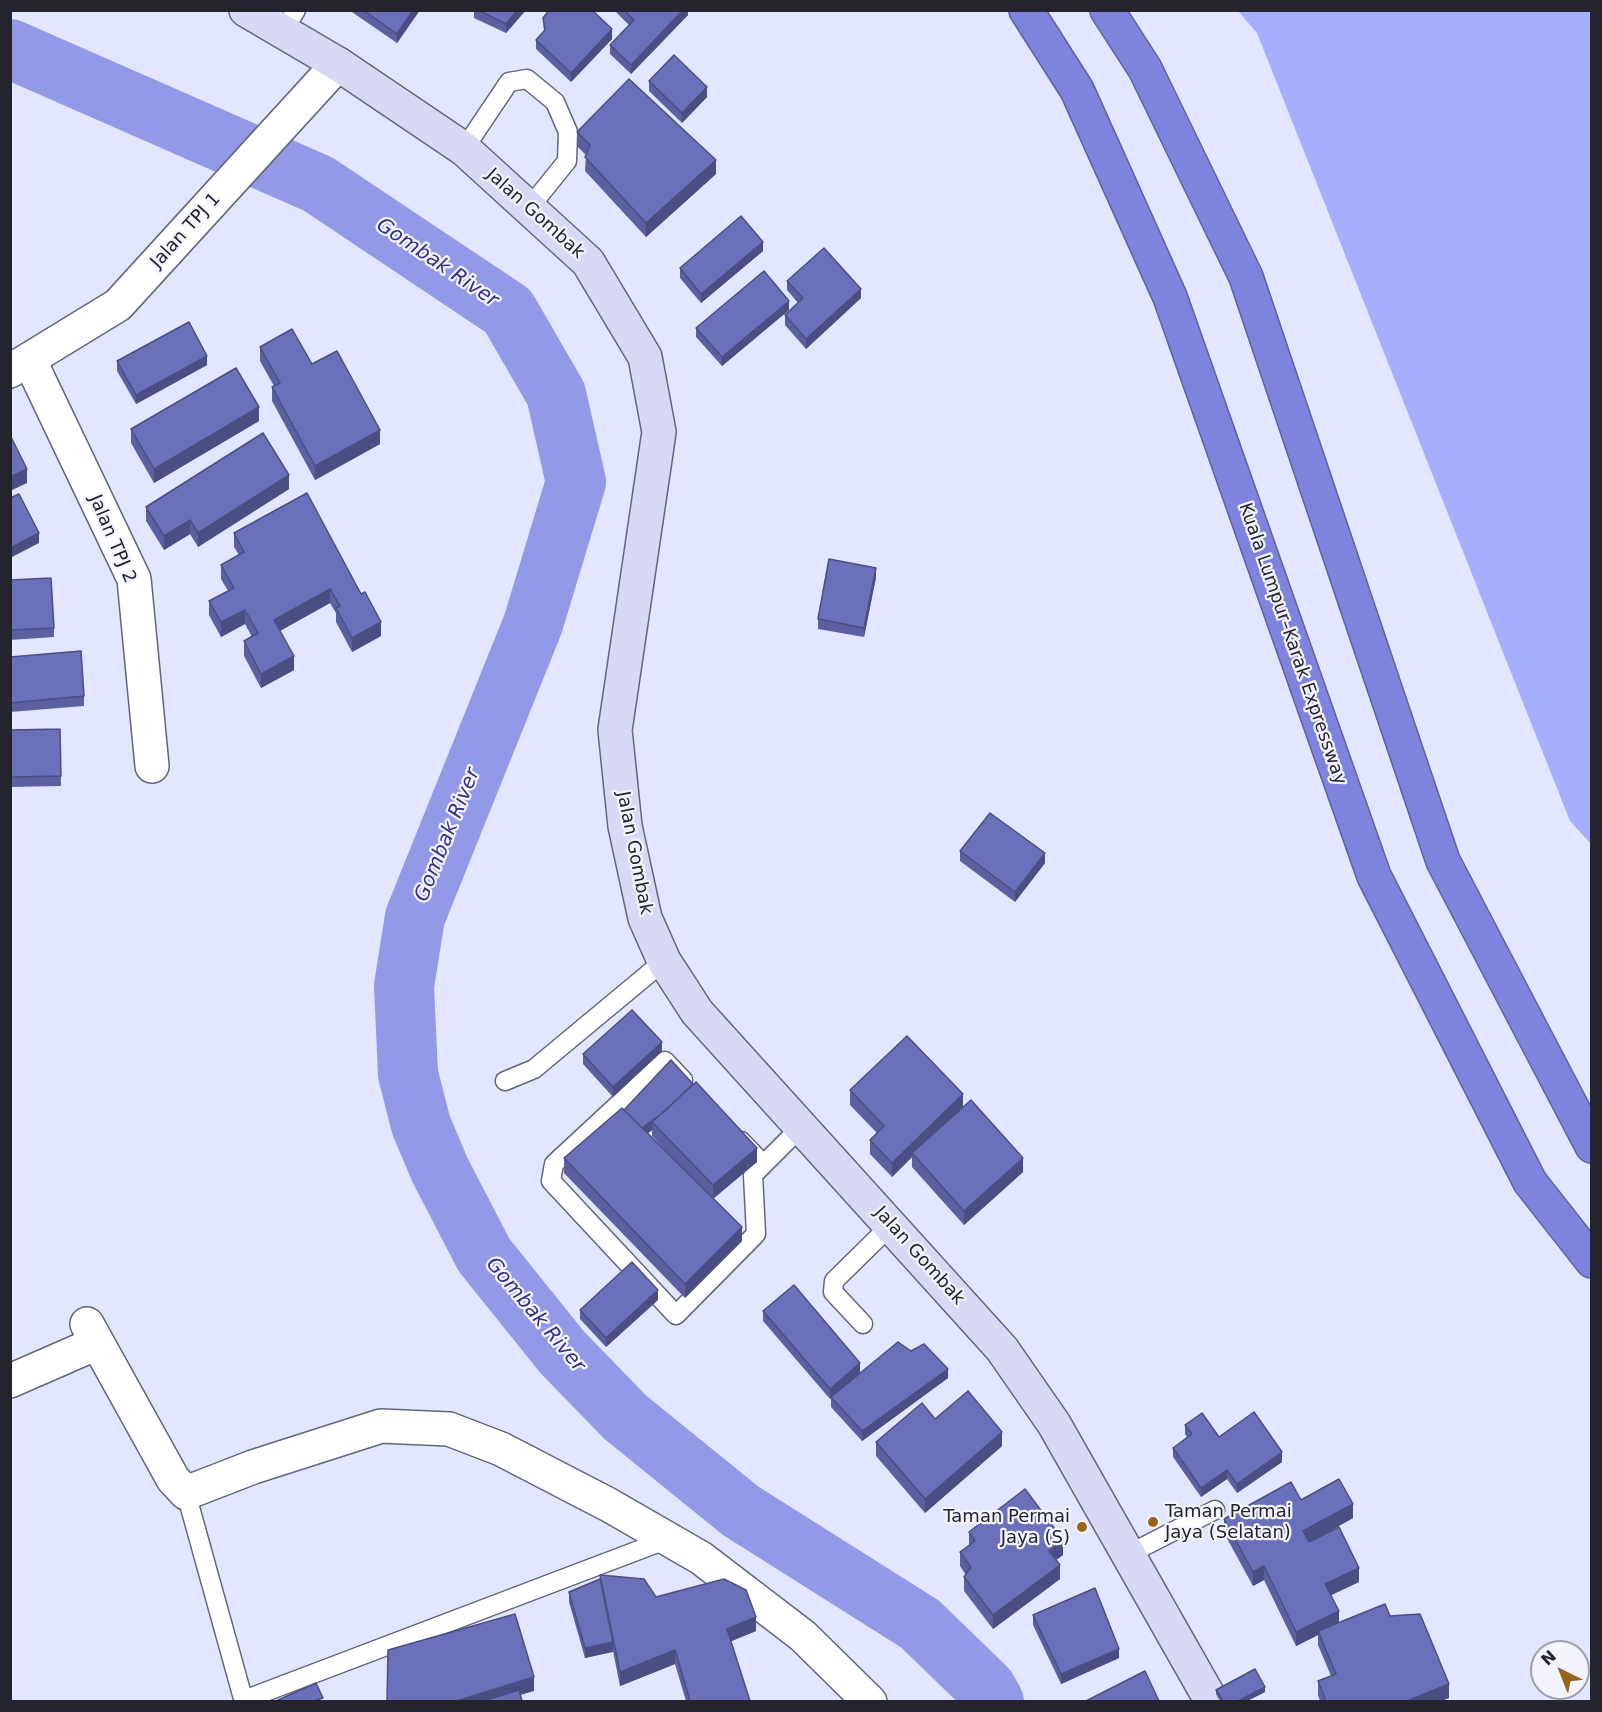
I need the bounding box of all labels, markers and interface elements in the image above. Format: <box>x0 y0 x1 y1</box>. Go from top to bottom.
street label: Jalan Gombak <box>481 164 589 264</box>
street label: Jalan TPJ 1 <box>147 189 225 273</box>
water label: Gombak River <box>371 213 503 313</box>
street label: Jalan TPJ 2 <box>84 492 140 586</box>
street label: Kuala Lumpur–Karak Expressway <box>1233 500 1351 788</box>
water label: Gombak River <box>410 765 486 905</box>
street label: Jalan Gombak <box>611 790 657 916</box>
street label: Jalan Gombak <box>869 1202 969 1310</box>
water label: Gombak River <box>480 1253 590 1377</box>
place label: Taman Permai Jaya (Selatan) <box>1165 1501 1292 1544</box>
place label: Taman Permai Jaya (S) <box>943 1506 1070 1549</box>
marker: Taman Permai Jaya (Selatan) <box>1146 1515 1160 1529</box>
marker: Taman Permai Jaya (S) <box>1075 1520 1089 1534</box>
north arrow <box>1530 1640 1590 1700</box>
text: N <box>1537 1646 1560 1669</box>

